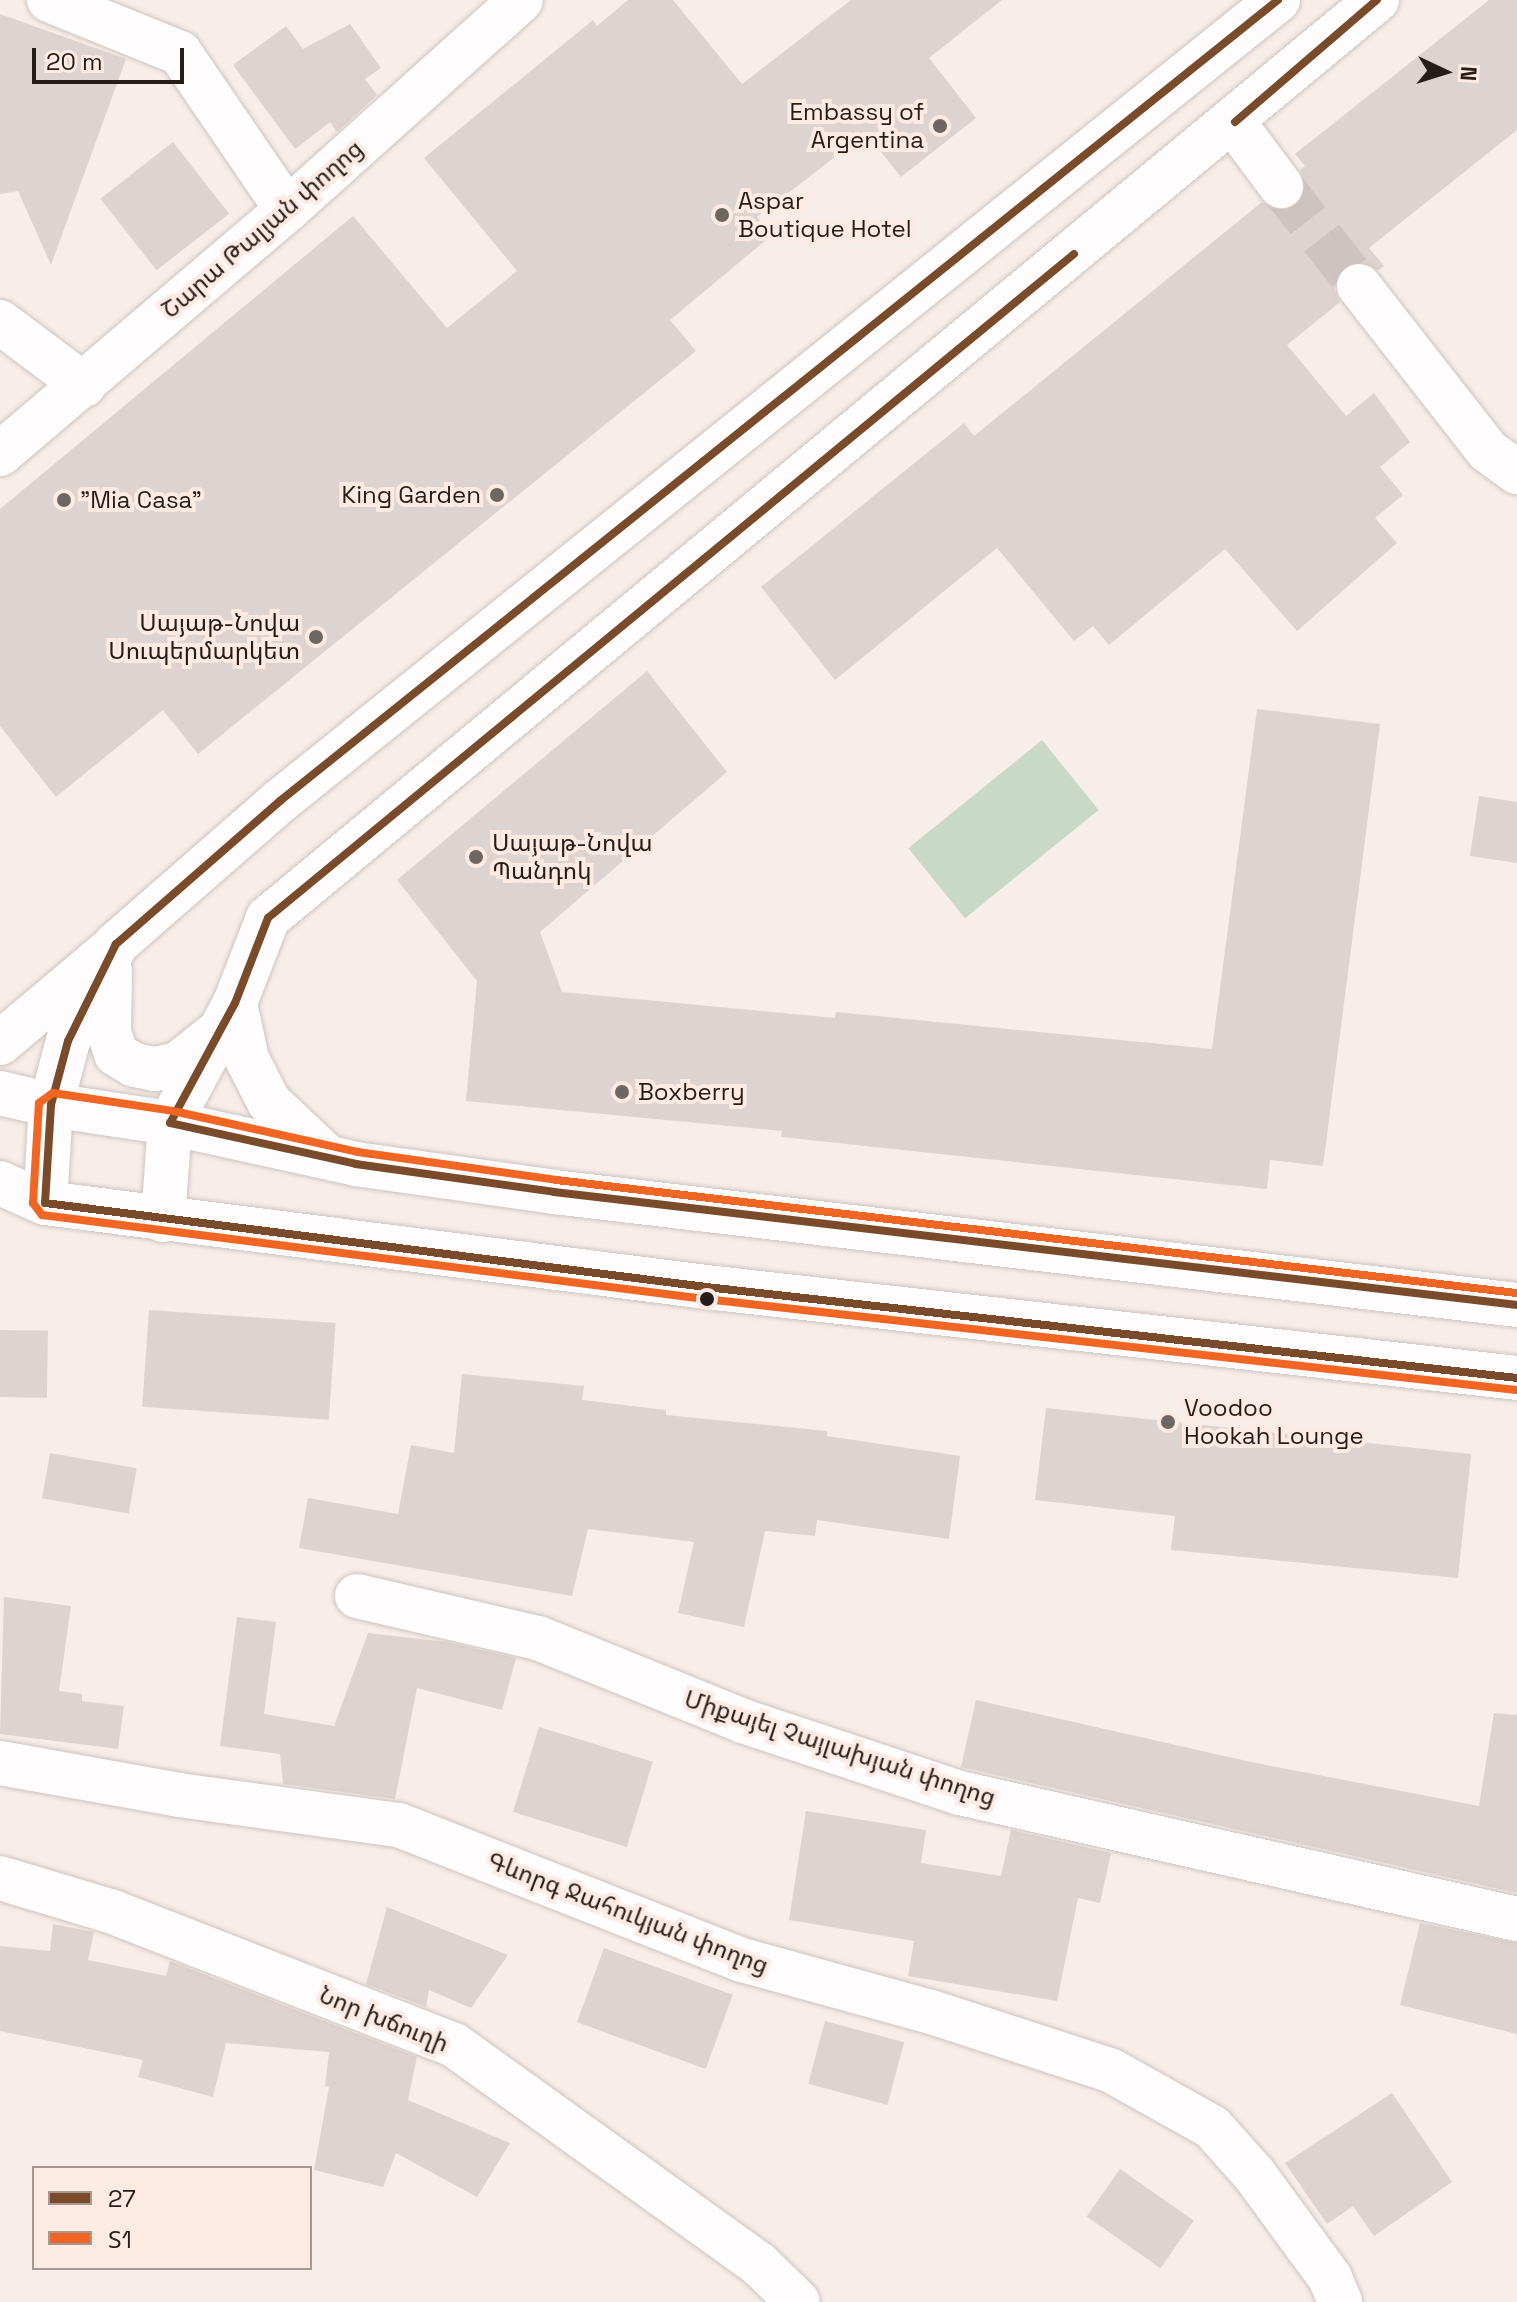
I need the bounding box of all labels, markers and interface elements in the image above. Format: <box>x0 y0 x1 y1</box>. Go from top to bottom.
scale bar <box>36 32 188 82</box>
north arrow <box>1405 32 1485 112</box>
text: 20 m <box>46 46 103 77</box>
text: N <box>1454 65 1483 82</box>
place label: Embassy of Argentina <box>790 98 924 154</box>
marker: Embassy of Argentina <box>931 117 949 135</box>
street label: Շարա Թալյան փողոց <box>156 134 368 324</box>
place label: Aspar Boutique Hotel <box>738 187 912 243</box>
marker: Aspar Boutique Hotel <box>713 206 731 224</box>
place label: King Garden <box>342 481 481 509</box>
place label: "Mia Casa" <box>80 486 202 514</box>
marker: King Garden <box>488 486 506 504</box>
marker: "Mia Casa" <box>55 491 73 509</box>
place label: Սայաթ-Նովա Սուպերմարկետ <box>108 609 300 665</box>
marker: Սայաթ-Նովա Սուպերմարկետ <box>307 628 325 646</box>
place label: Սայաթ-Նովա Պանդոկ <box>492 829 653 885</box>
marker: Սայաթ-Նովա Պանդոկ <box>467 848 485 866</box>
place label: Boxberry <box>638 1078 745 1106</box>
marker: Boxberry <box>613 1083 631 1101</box>
unlabelled marker <box>699 1291 715 1307</box>
place label: Voodoo Hookah Lounge <box>1184 1394 1364 1450</box>
marker: Voodoo Hookah Lounge <box>1159 1413 1177 1431</box>
street label: Միքայել Չայլախյան փողոց <box>681 1684 999 1812</box>
street label: Գևորգ Ջահուկյան փողոց <box>483 1846 773 1980</box>
street label: Նոր խճուղի <box>315 1980 453 2058</box>
legend <box>32 2166 312 2270</box>
text: 27 <box>108 2183 136 2214</box>
text: Տ1 <box>108 2224 132 2255</box>

